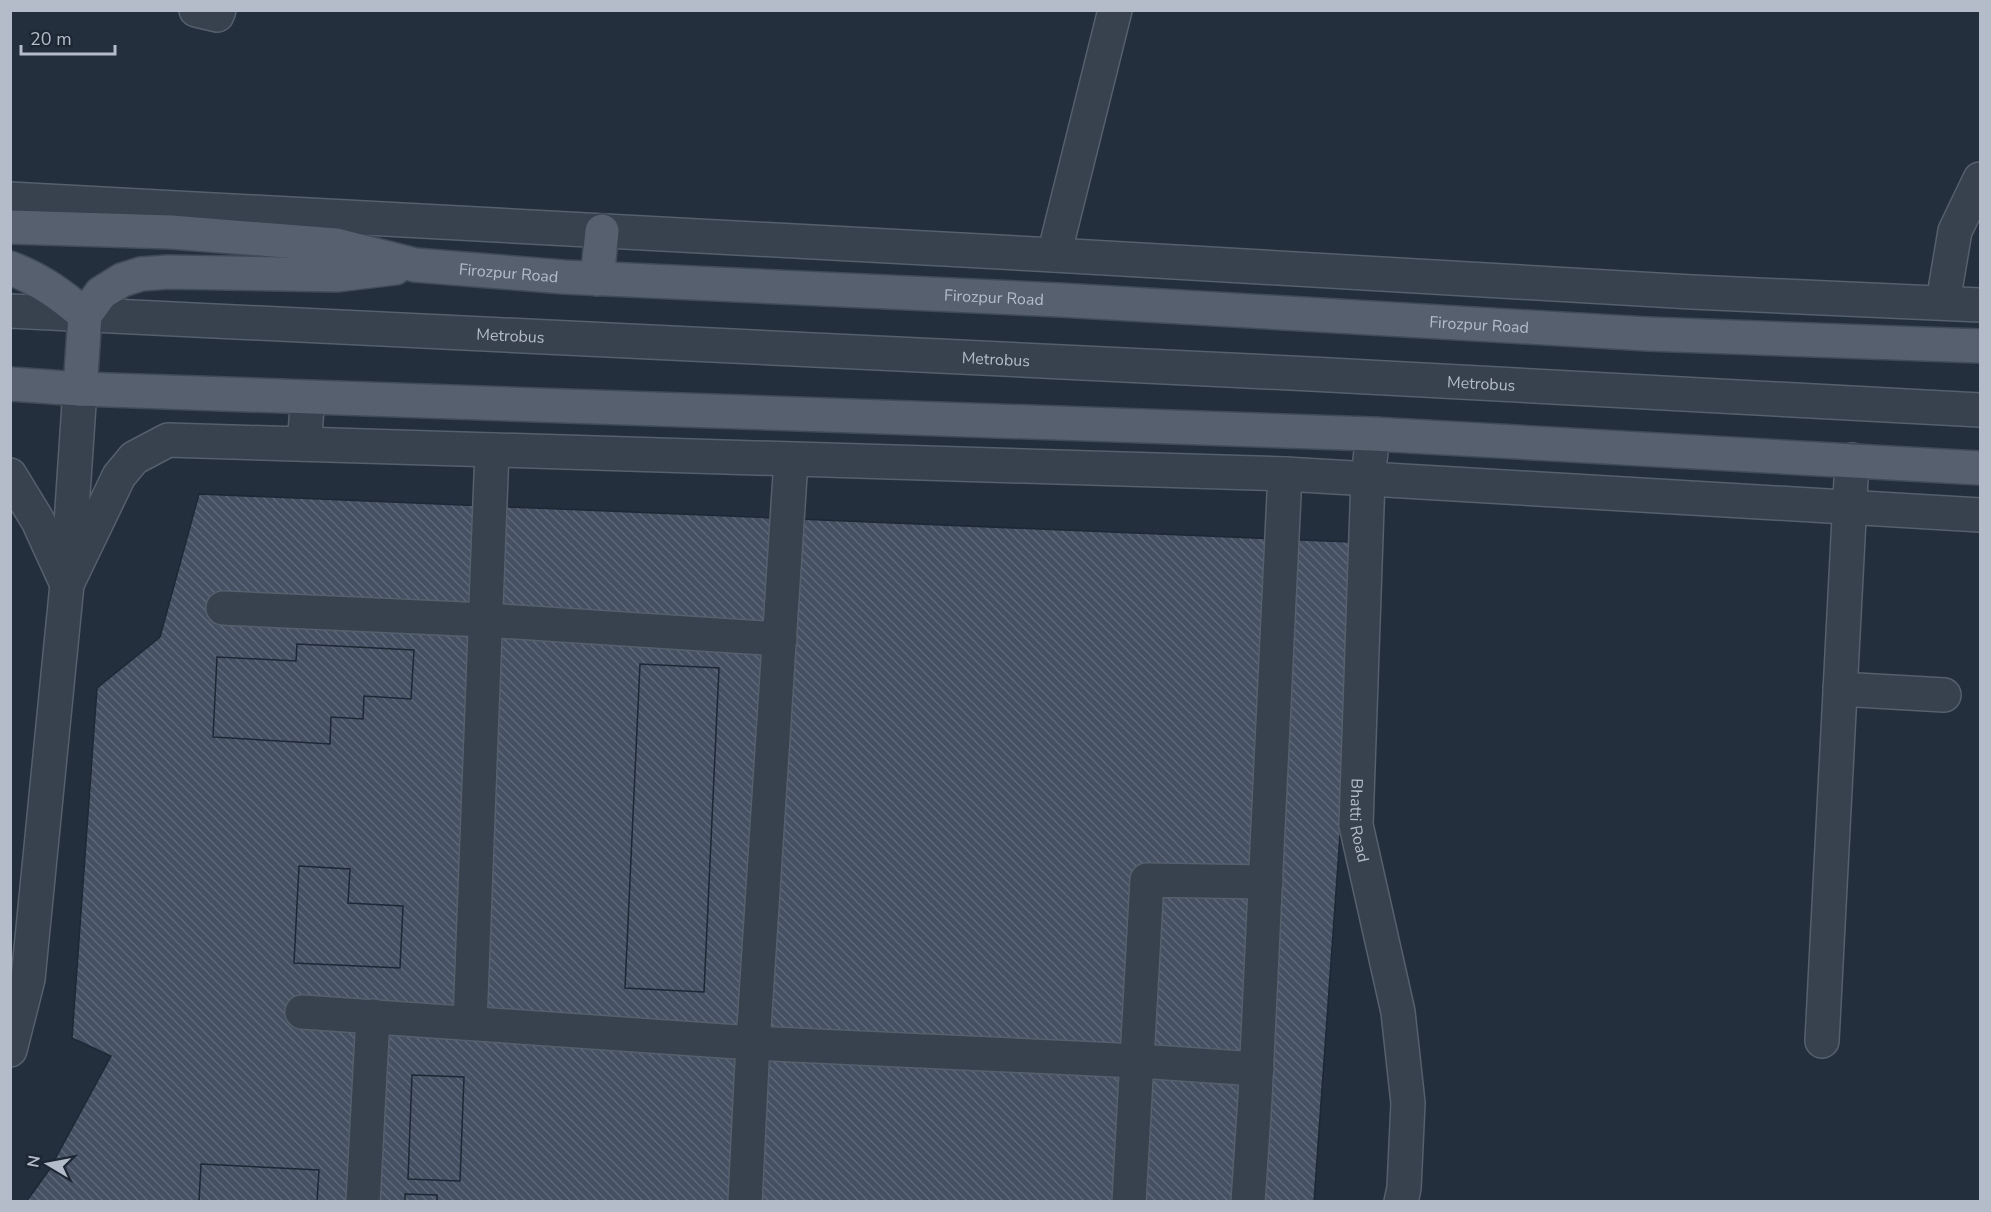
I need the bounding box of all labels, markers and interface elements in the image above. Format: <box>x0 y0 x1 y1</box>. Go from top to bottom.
scale bar <box>21 18 116 56</box>
text: 20 m <box>30 27 72 51</box>
street label: Firozpur Road <box>458 259 559 289</box>
street label: Firozpur Road <box>944 285 1044 311</box>
street label: Firozpur Road <box>1429 311 1530 339</box>
street label: Metrobus <box>476 324 545 349</box>
street label: Metrobus <box>961 347 1030 372</box>
street label: Metrobus <box>1446 371 1516 397</box>
street label: Bhatti Road <box>1344 778 1374 864</box>
north arrow <box>18 1134 78 1194</box>
text: N <box>22 1154 46 1169</box>

